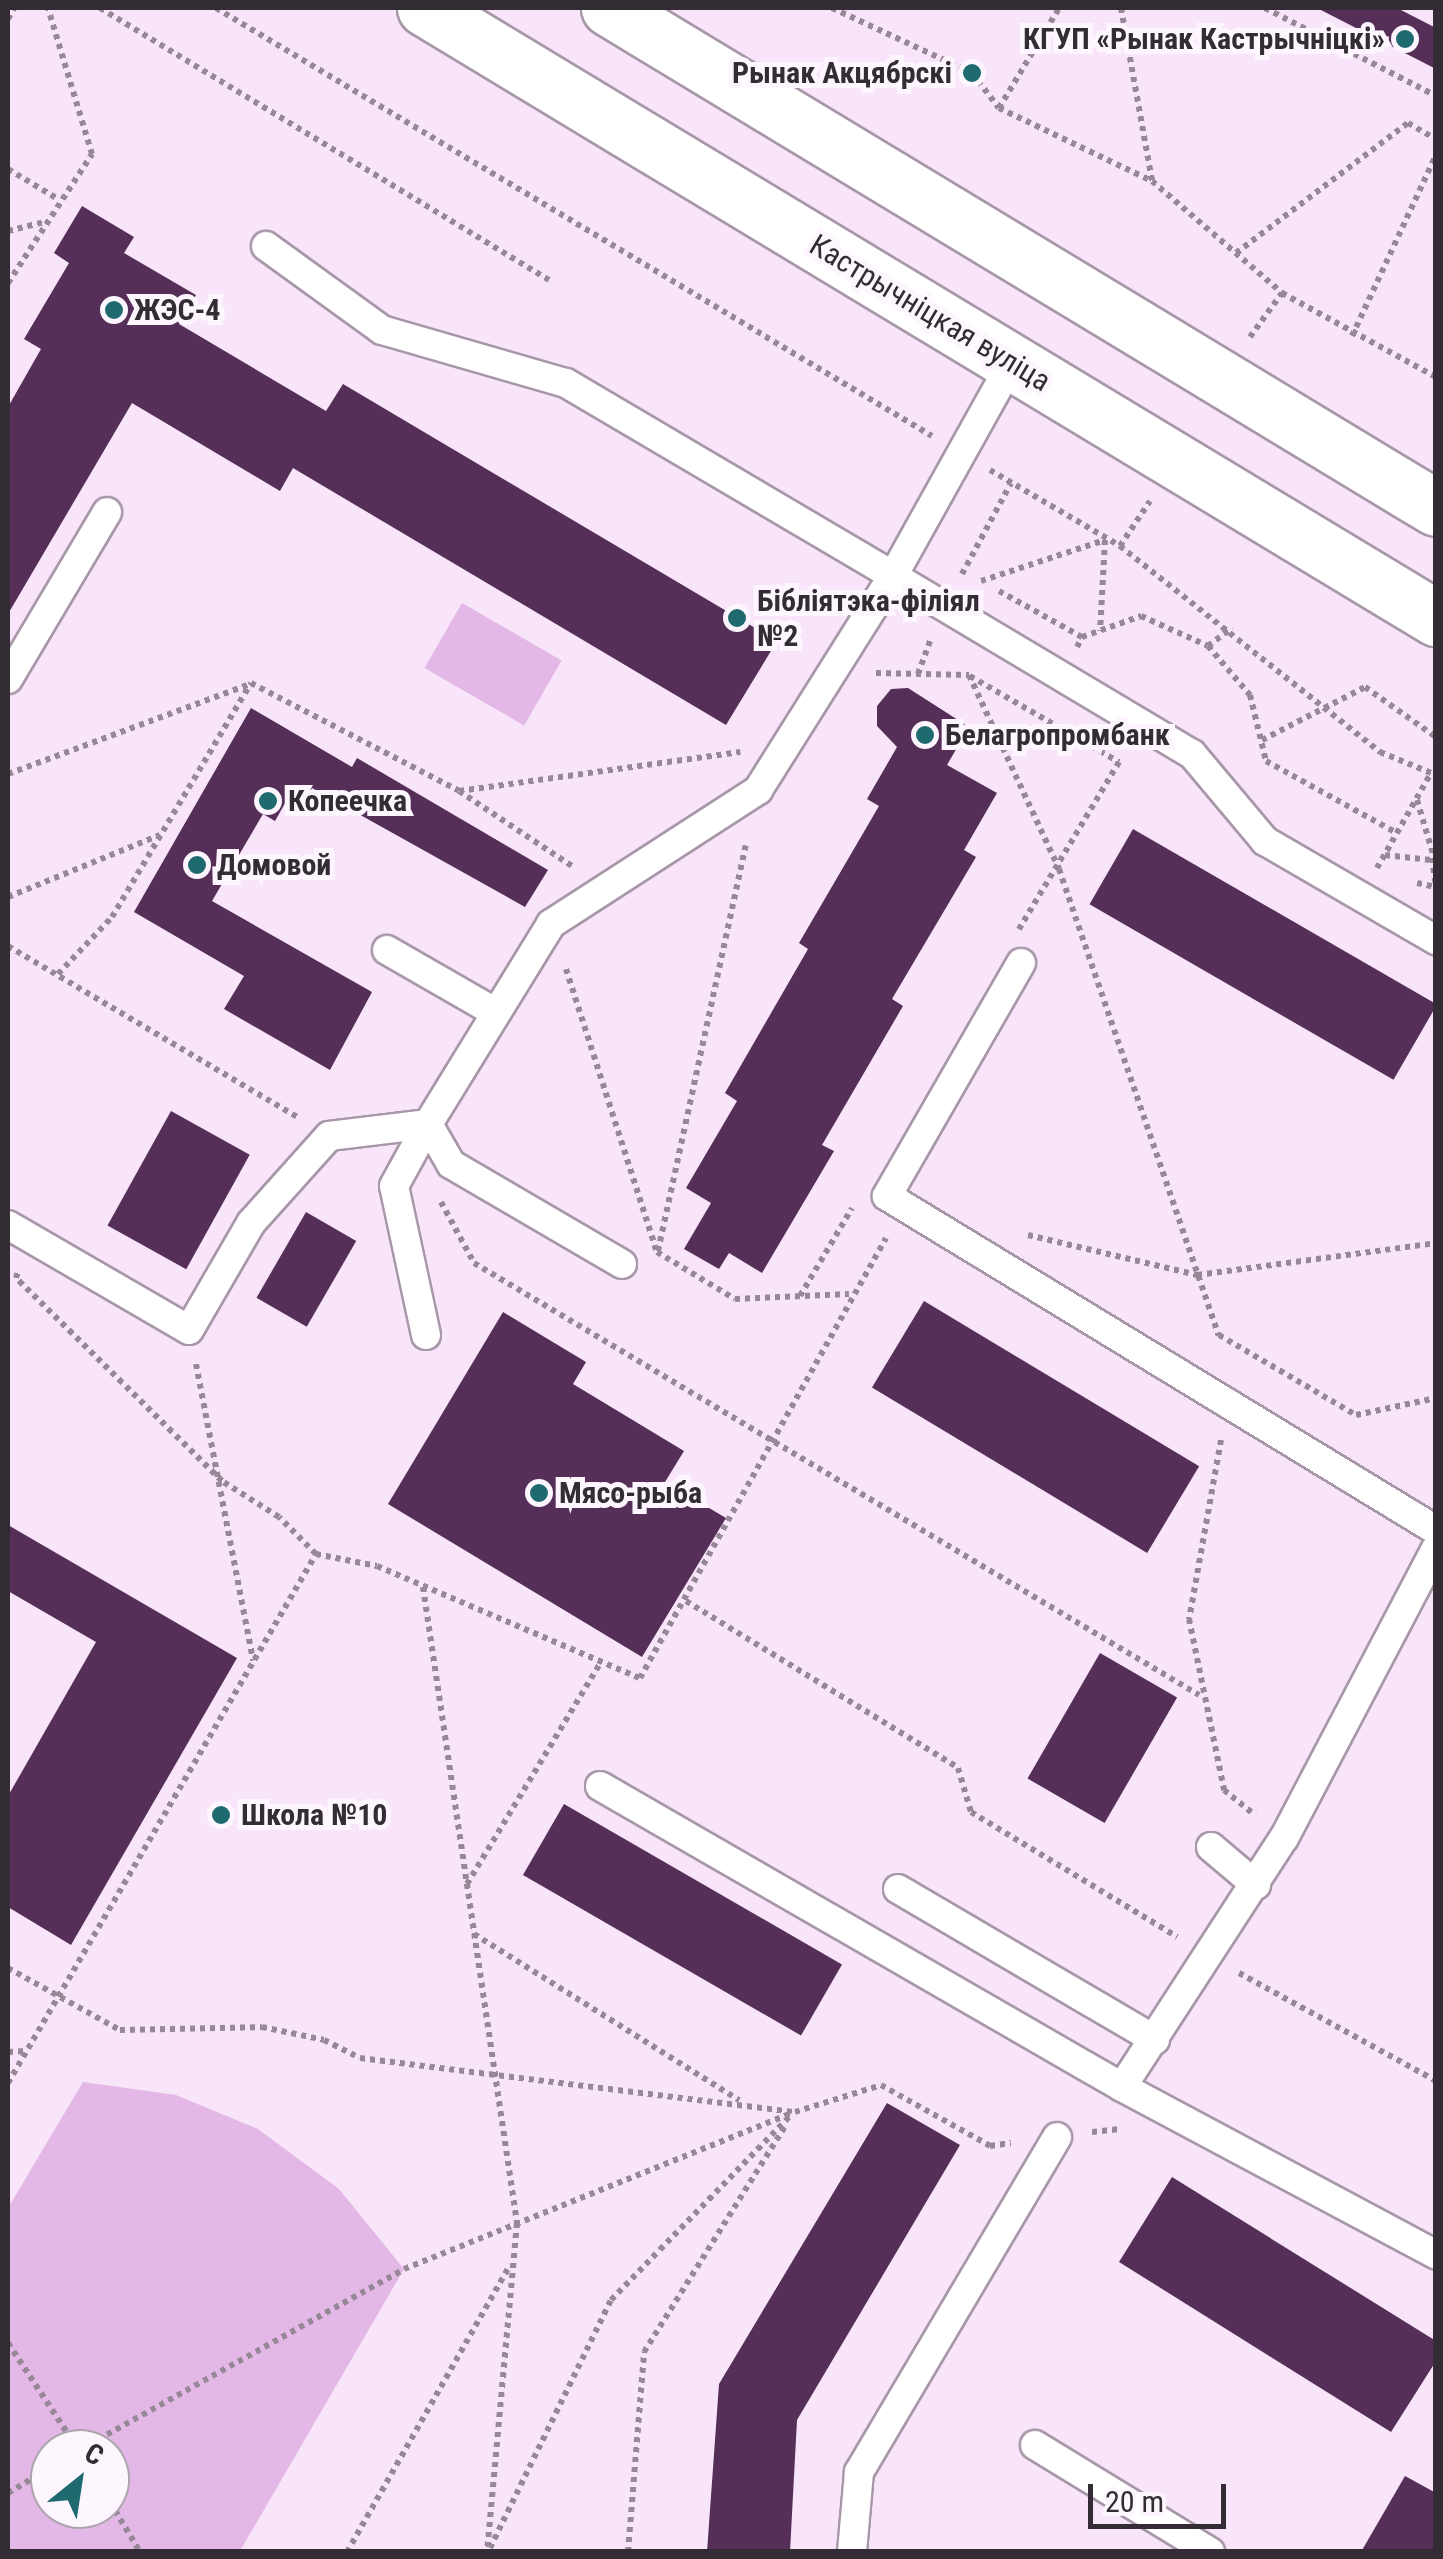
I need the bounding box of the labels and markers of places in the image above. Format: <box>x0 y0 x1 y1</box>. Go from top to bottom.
place label: КГУП «Рынак Кастрычніцкі» <box>1023 21 1385 57</box>
marker: КГУП «Рынак Кастрычніцкі» <box>1394 28 1416 50</box>
place label: Рынак Акцябрскі <box>732 55 952 91</box>
marker: Рынак Акцябрскі <box>961 62 983 84</box>
place label: ЖЭС-4 <box>134 292 221 328</box>
marker: ЖЭС-4 <box>103 299 125 321</box>
place label: Бібліятэка-філіял №2 <box>757 583 980 654</box>
marker: Бібліятэка-філіял №2 <box>726 607 748 629</box>
place label: Белагропромбанк <box>945 717 1170 753</box>
marker: Белагропромбанк <box>914 724 936 746</box>
place label: Копеечка <box>288 783 407 819</box>
marker: Копеечка <box>257 790 279 812</box>
place label: Домовой <box>217 847 331 883</box>
marker: Домовой <box>186 854 208 876</box>
place label: Мясо-рыба <box>559 1475 702 1511</box>
marker: Мясо-рыба <box>528 1482 550 1504</box>
place label: Школа №10 <box>241 1797 387 1833</box>
marker: Школа №10 <box>210 1804 232 1826</box>

